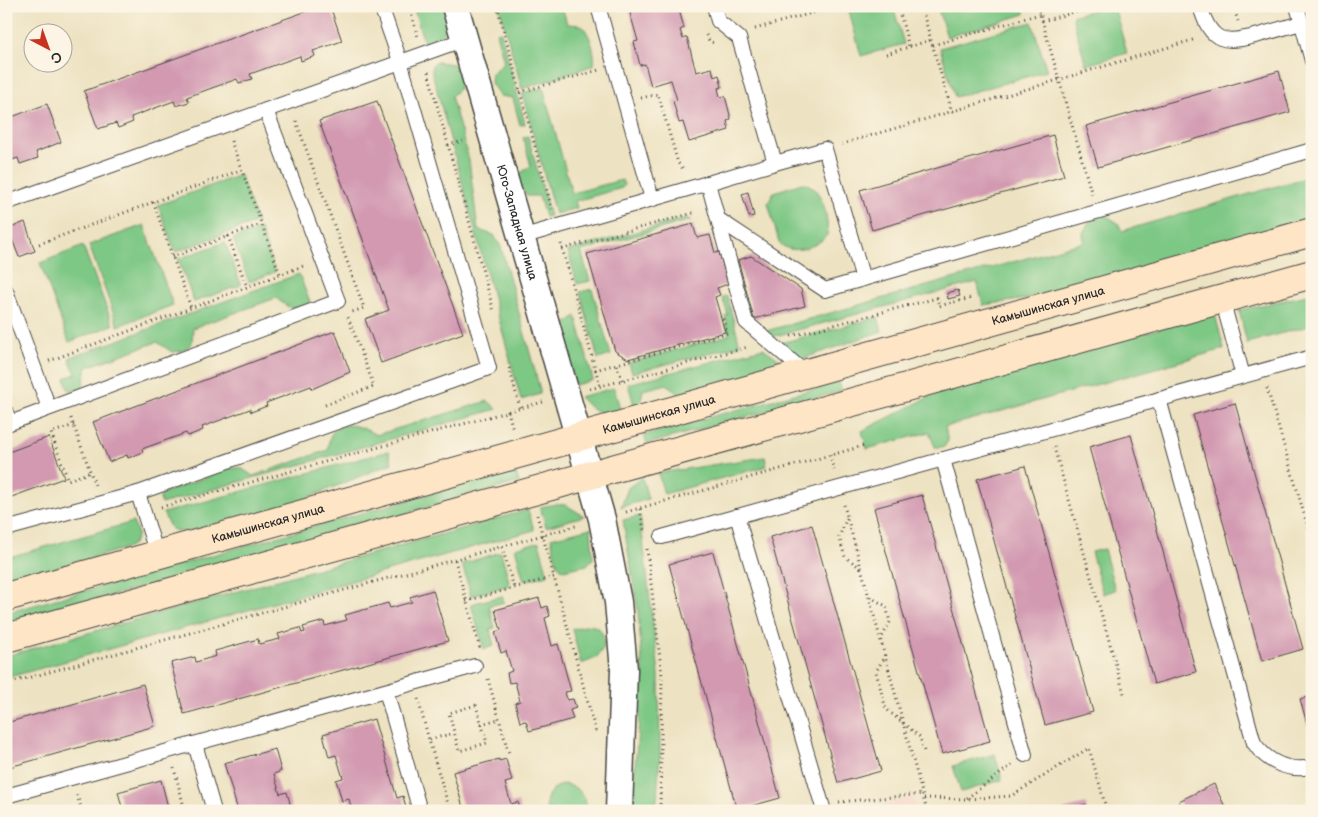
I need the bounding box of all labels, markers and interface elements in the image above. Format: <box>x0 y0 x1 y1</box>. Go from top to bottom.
north arrow <box>22 22 72 72</box>
text: С <box>47 48 65 67</box>
street label: Юго-Западная улица <box>493 163 541 282</box>
street label: Камышинская улица <box>990 283 1106 329</box>
street label: Камышинская улица <box>601 392 717 437</box>
street label: Камышинская улица <box>210 501 326 547</box>

